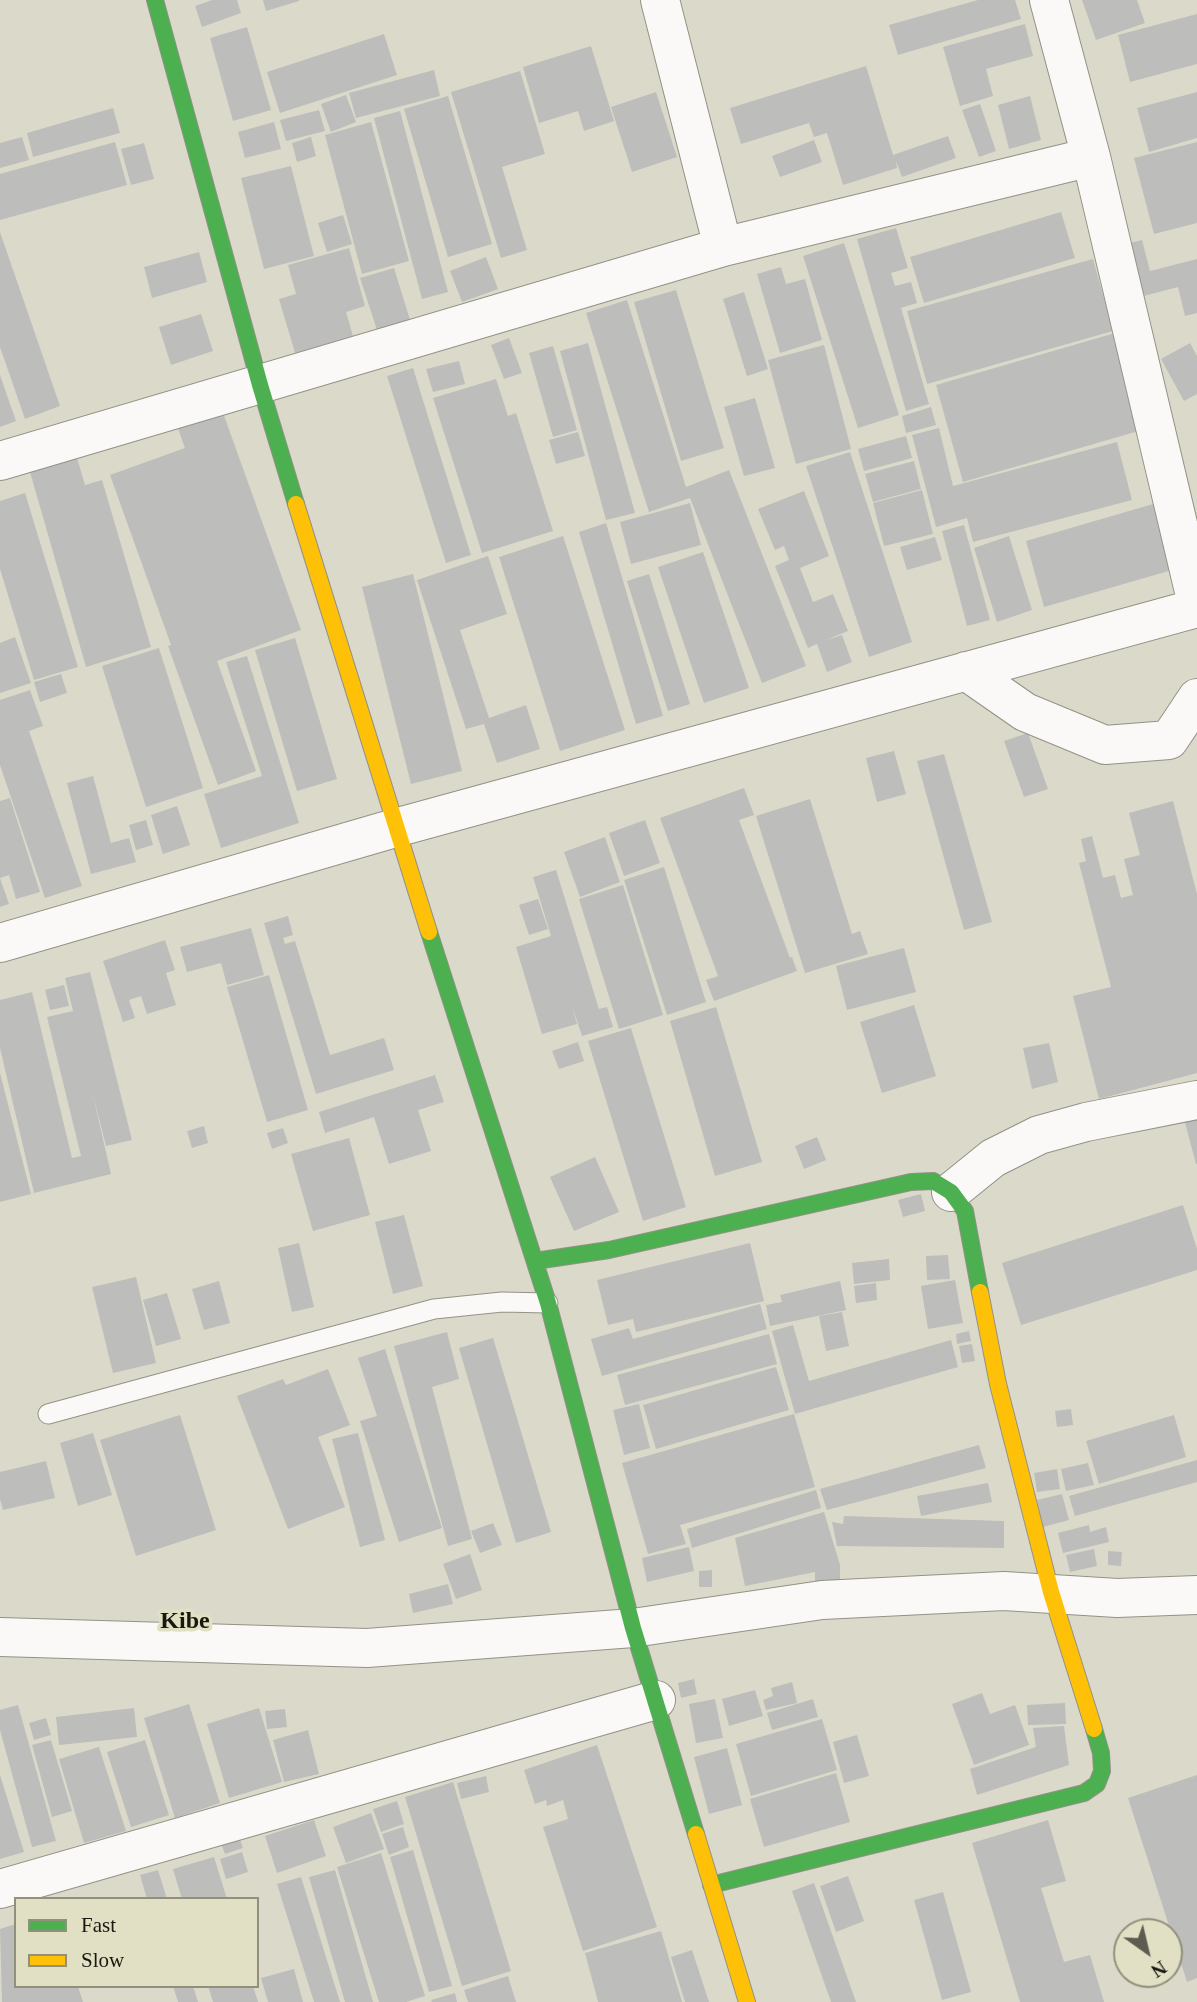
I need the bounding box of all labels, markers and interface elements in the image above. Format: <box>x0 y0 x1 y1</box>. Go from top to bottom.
district label: Kibe <box>160 1608 210 1636</box>
legend <box>14 1897 259 1988</box>
text: Fast <box>81 1913 116 1937</box>
north arrow <box>1113 1918 1183 1988</box>
text: Slow <box>81 1948 124 1972</box>
text: N <box>1147 1957 1170 1982</box>

